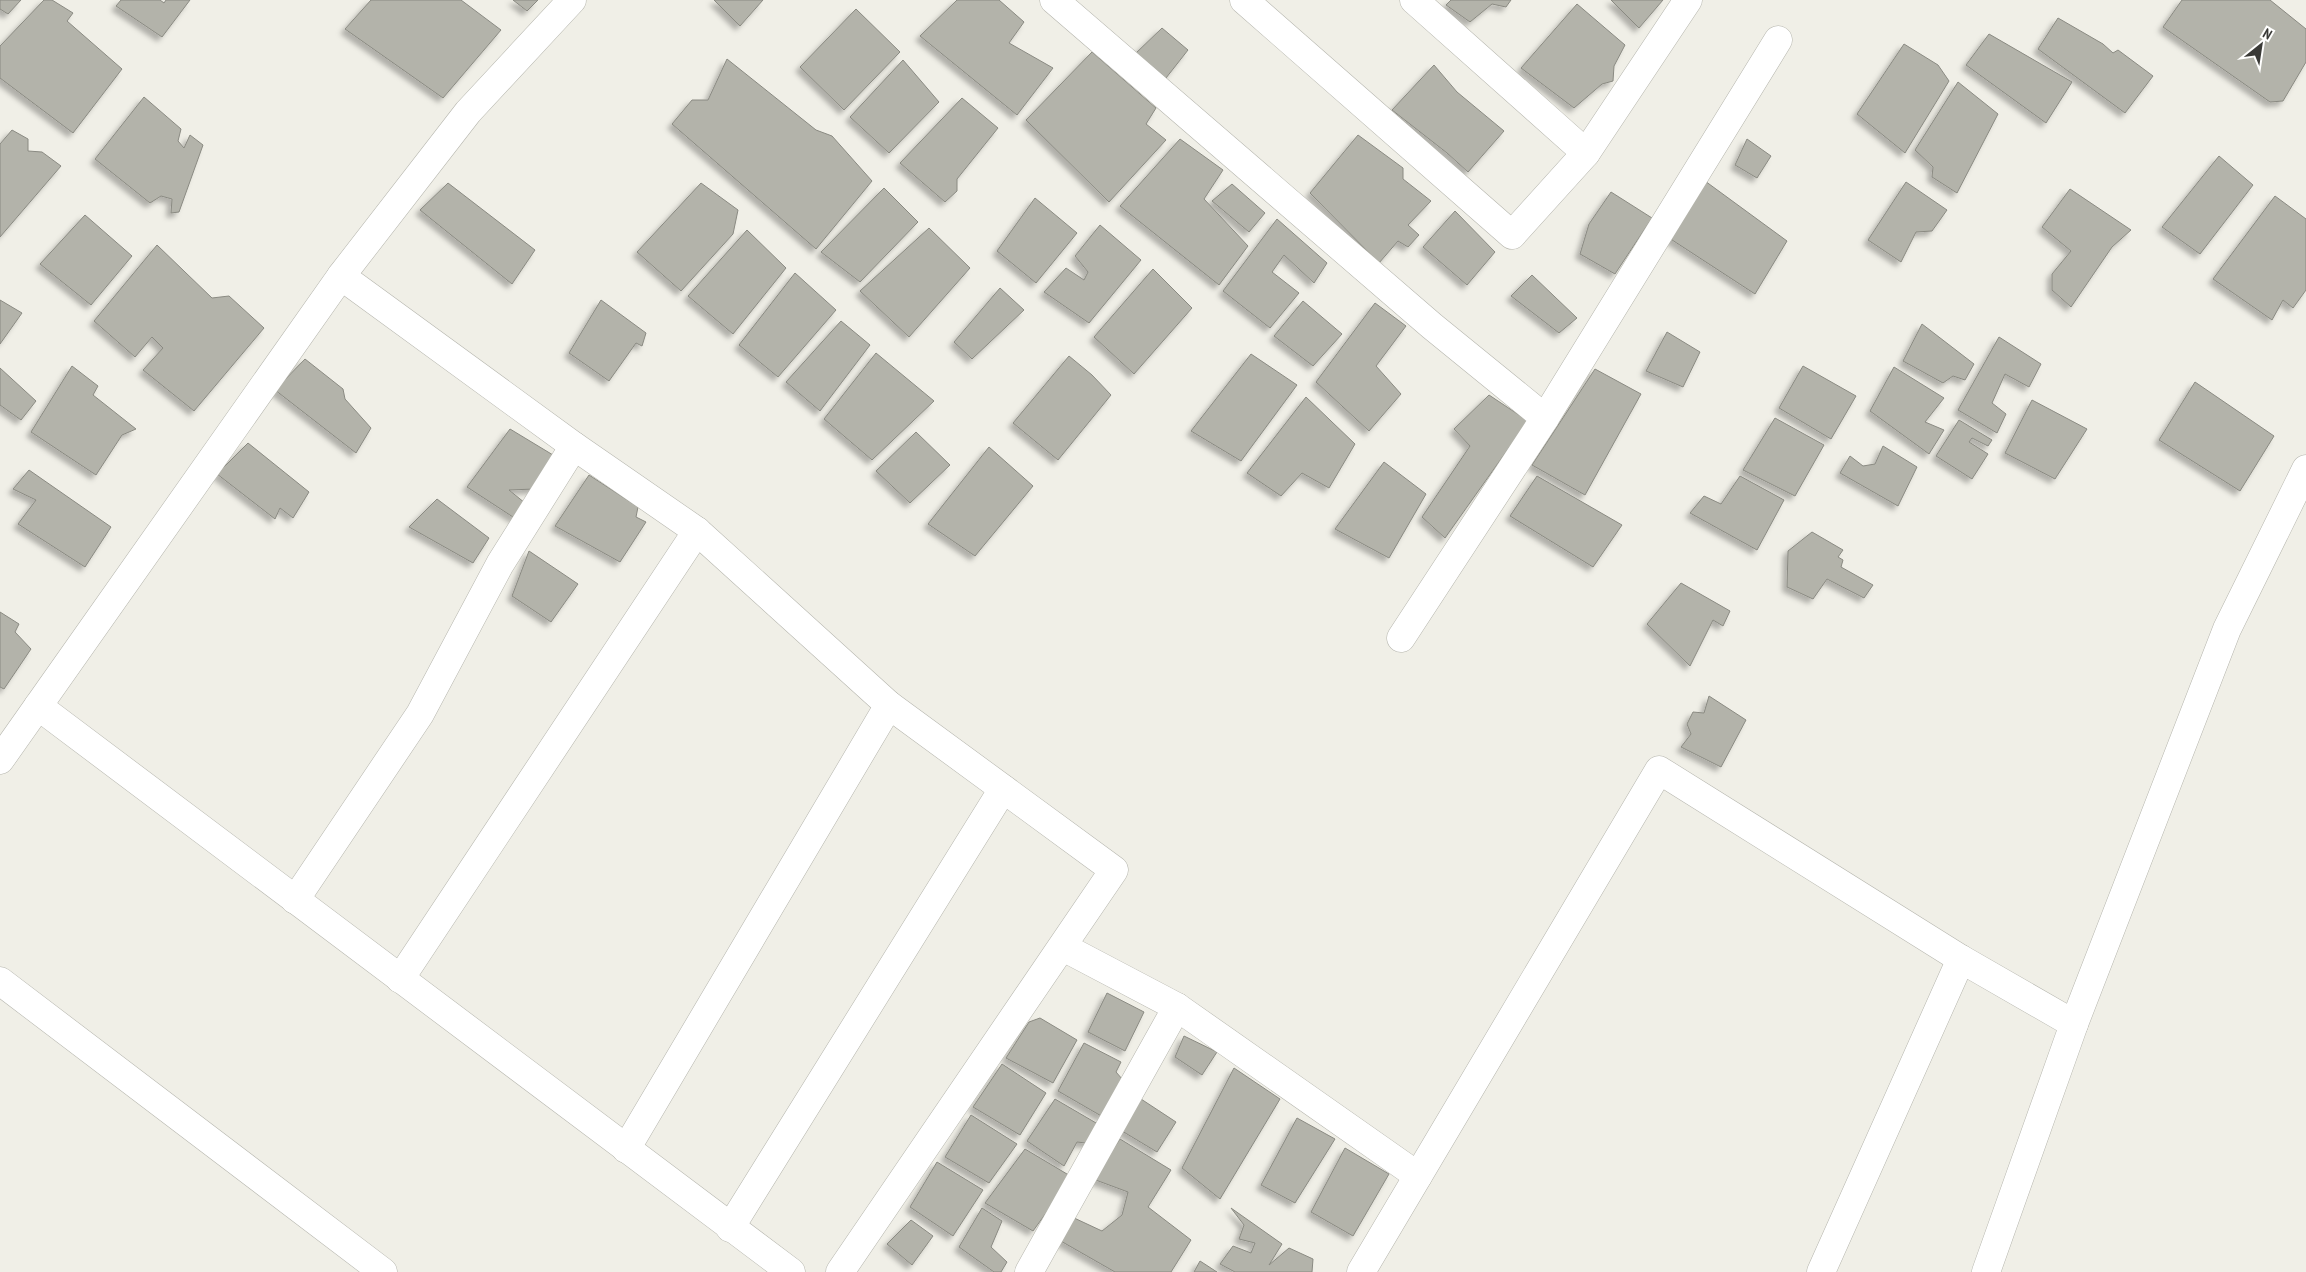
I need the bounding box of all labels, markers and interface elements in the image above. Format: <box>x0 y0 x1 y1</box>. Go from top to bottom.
north arrow <box>2236 20 2286 70</box>
text: N <box>2260 24 2275 43</box>

